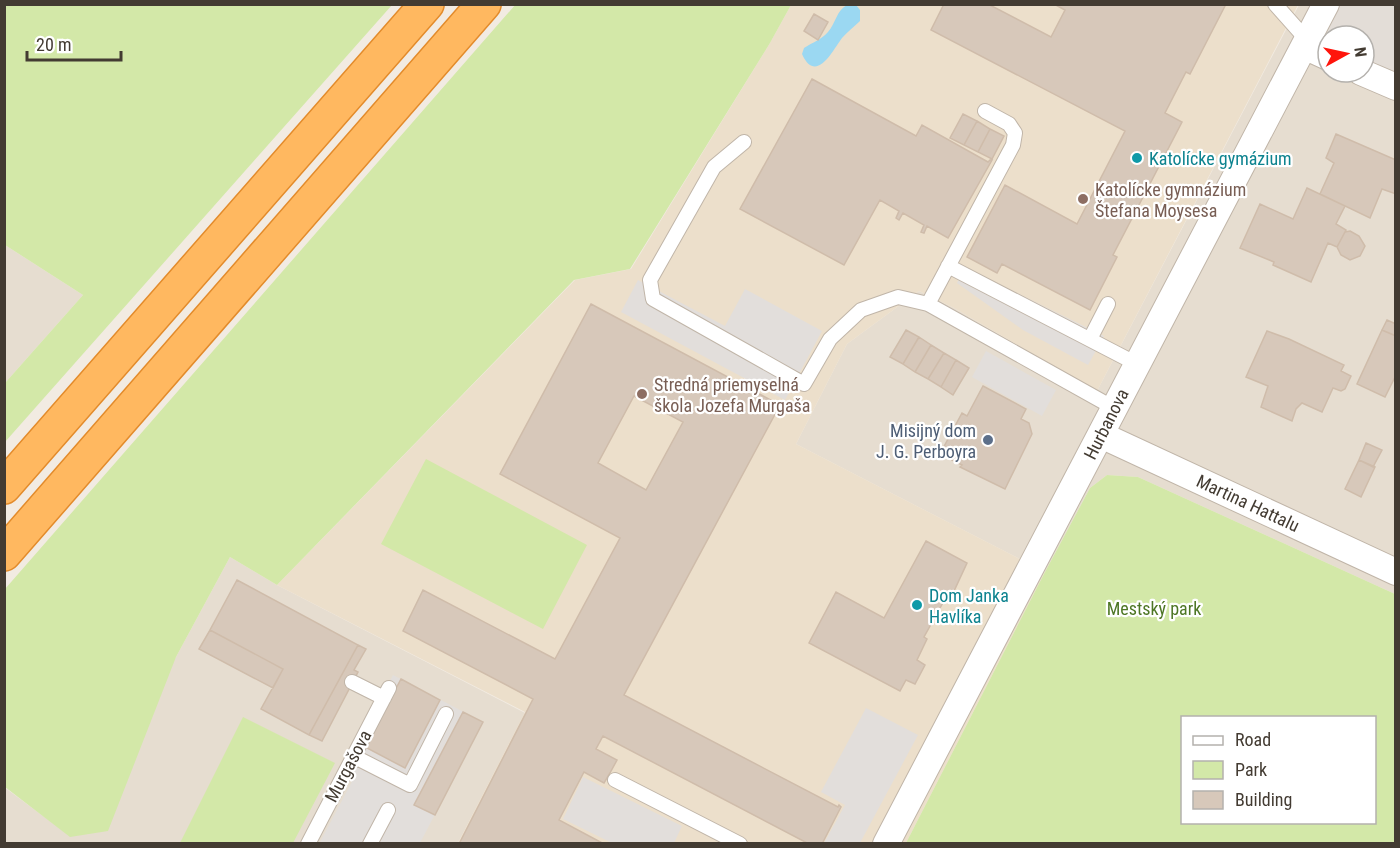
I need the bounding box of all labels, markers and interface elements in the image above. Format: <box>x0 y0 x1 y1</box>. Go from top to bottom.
scale bar <box>27 24 122 62</box>
north arrow <box>1316 24 1376 84</box>
text: 20 m <box>36 34 71 55</box>
text: N <box>1350 46 1370 58</box>
place label: Katolícke gymázium <box>1149 148 1292 169</box>
marker: Katolícke gymázium <box>1130 151 1144 165</box>
place label: Katolícke gymnázium Štefana Moysesa <box>1095 179 1246 221</box>
marker: Katolícke gymnázium Štefana Moysesa <box>1076 192 1090 206</box>
place label: Stredná priemyselná škola Jozefa Murgaša <box>654 374 810 416</box>
street label: Hurbanova <box>1079 385 1133 463</box>
marker: Stredná priemyselná škola Jozefa Murgaša <box>635 387 649 401</box>
place label: Misijný dom J. G. Perboyra <box>876 420 976 462</box>
marker: Misijný dom J. G. Perboyra <box>981 433 995 447</box>
street label: Martina Hattalu <box>1193 470 1303 536</box>
place label: Dom Janka Havlíka <box>929 585 1009 627</box>
marker: Dom Janka Havlíka <box>910 598 924 612</box>
park label: Mestský park <box>1107 598 1201 619</box>
legend <box>1181 716 1376 824</box>
street label: Murgašova <box>320 726 376 806</box>
text: Road <box>1235 729 1271 750</box>
text: Park <box>1235 759 1267 780</box>
text: Building <box>1235 789 1292 810</box>

